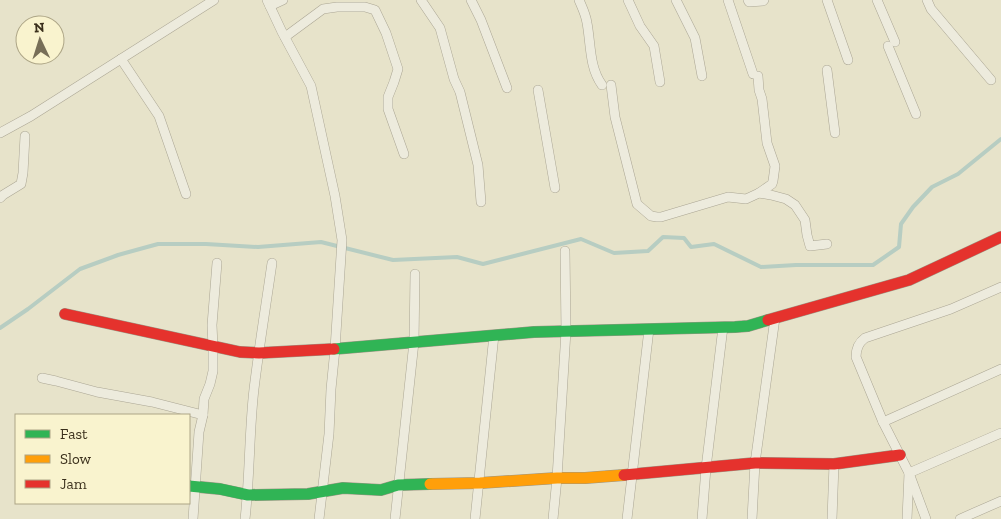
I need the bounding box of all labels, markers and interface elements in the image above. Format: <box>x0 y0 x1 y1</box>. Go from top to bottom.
north arrow <box>15 15 65 65</box>
text: N <box>33 19 45 36</box>
legend <box>15 414 190 504</box>
text: Fast <box>60 425 88 443</box>
text: Slow <box>60 450 92 468</box>
text: Jam <box>60 475 87 493</box>

